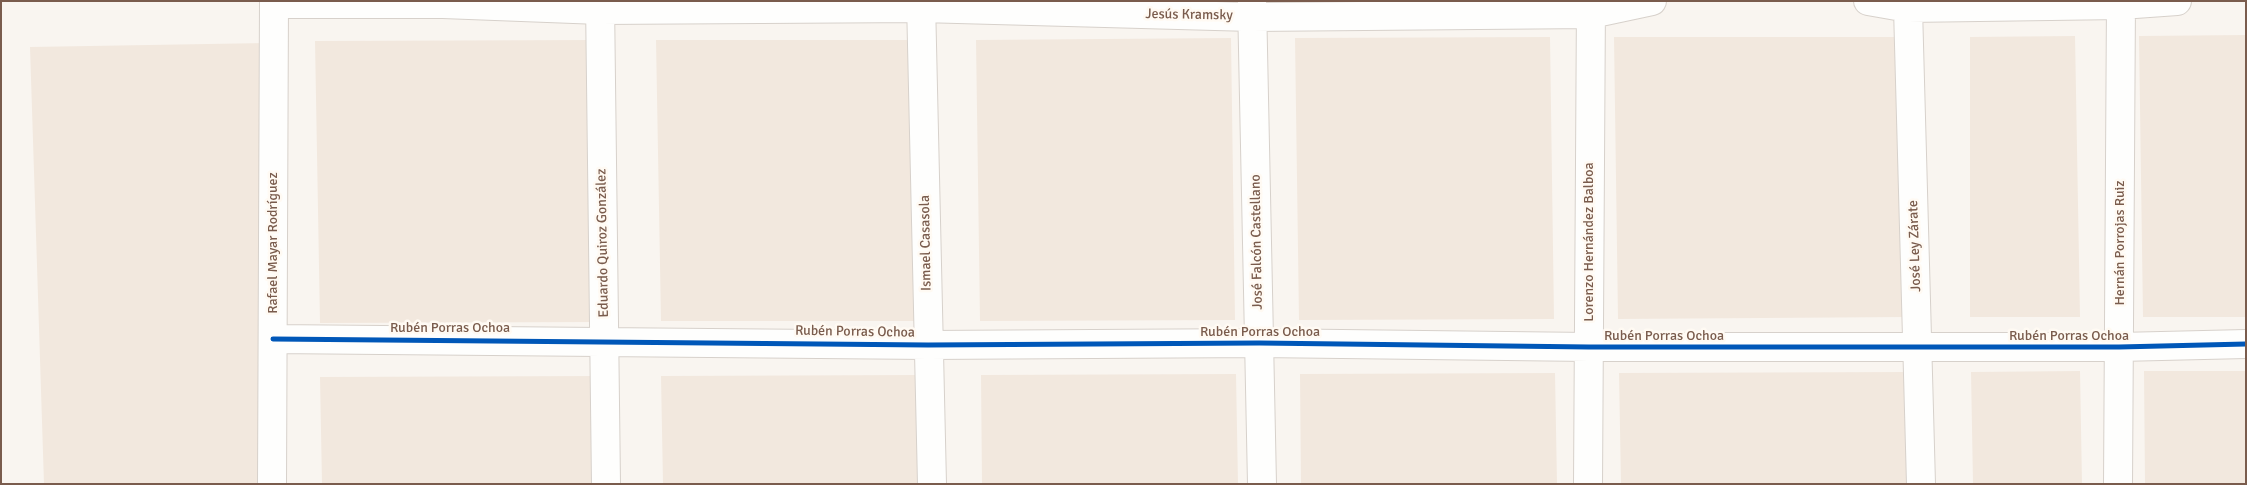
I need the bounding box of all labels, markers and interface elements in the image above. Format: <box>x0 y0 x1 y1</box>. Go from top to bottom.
street label: Jesús Kramsky <box>1145 6 1233 24</box>
street label: Lorenzo Hernández Balboa <box>1581 162 1597 322</box>
street label: Eduardo Quiroz González <box>593 168 613 318</box>
street label: Rafael Mayar Rodríguez <box>265 172 281 314</box>
street label: José Falcón Castellano <box>1247 174 1267 310</box>
street label: Hernán Porrojas Ruiz <box>2112 180 2128 306</box>
street label: Ismael Casasola <box>917 195 935 291</box>
street label: José Ley Zárate <box>1905 200 1925 292</box>
street label: Rubén Porras Ochoa <box>390 320 510 336</box>
street label: Rubén Porras Ochoa <box>795 323 915 341</box>
street label: Rubén Porras Ochoa <box>1200 324 1320 340</box>
street label: Rubén Porras Ochoa <box>1604 328 1724 344</box>
street label: Rubén Porras Ochoa <box>2009 328 2129 344</box>

